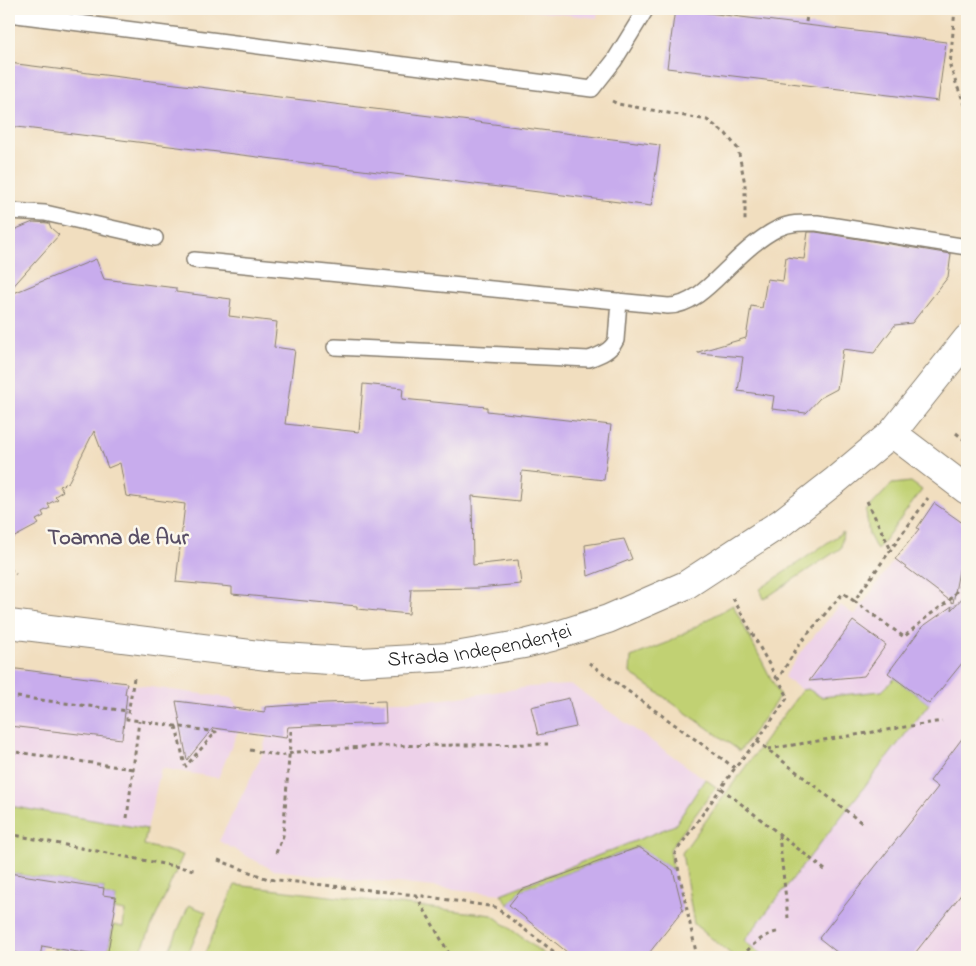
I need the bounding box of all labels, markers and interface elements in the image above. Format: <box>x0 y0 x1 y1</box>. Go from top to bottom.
district label: Toamna de Aur <box>48 523 190 555</box>
street label: Strada Independenței <box>387 617 576 675</box>

